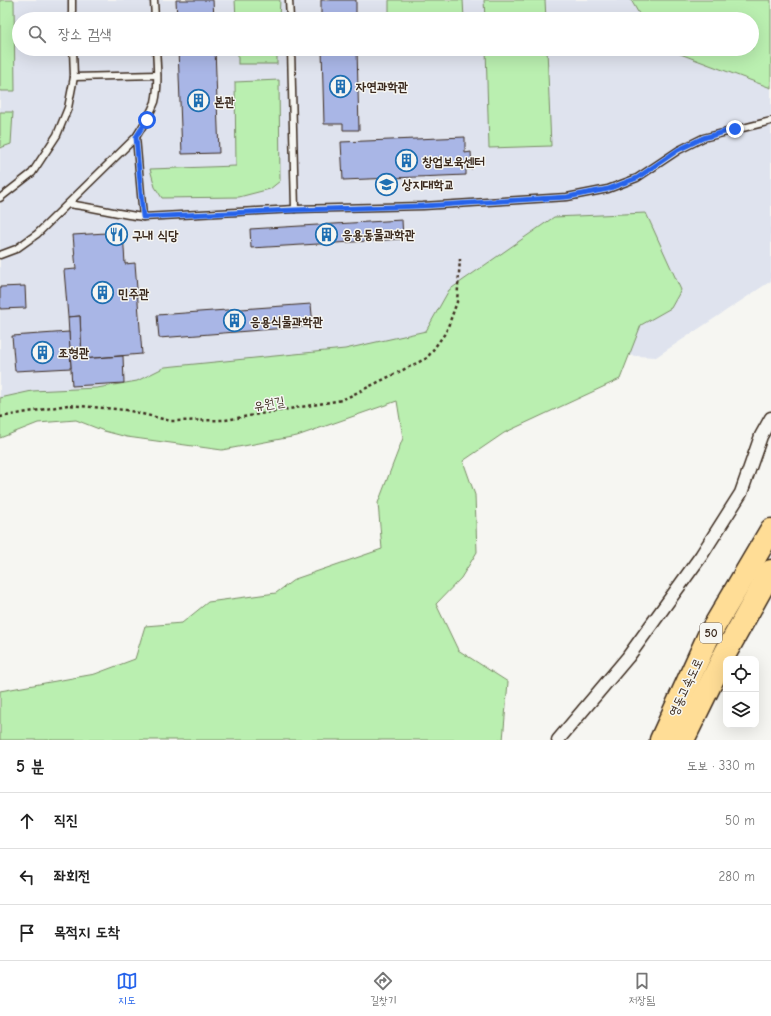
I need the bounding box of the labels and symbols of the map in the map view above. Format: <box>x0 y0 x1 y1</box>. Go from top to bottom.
building icon: 자연과학관 <box>327 73 353 99</box>
place label: 자연과학관 <box>355 79 409 94</box>
building icon: 본관 <box>185 88 211 114</box>
place label: 본관 <box>214 94 235 109</box>
route start <box>138 111 156 129</box>
route end <box>726 120 744 138</box>
building icon: 창업보육센터 <box>394 148 420 174</box>
place label: 창업보육센터 <box>422 154 485 169</box>
school or university icon: 상지대학교 <box>373 171 399 197</box>
place label: 상지대학교 <box>401 177 454 192</box>
building icon: 응용동물과학관 <box>313 221 339 247</box>
restaurant icon: 구내 식당 <box>104 222 130 248</box>
place label: 응용동물과학관 <box>342 227 416 242</box>
place label: 구내 식당 <box>132 228 179 243</box>
building icon: 민주관 <box>89 280 115 306</box>
place label: 민주관 <box>118 286 150 301</box>
building icon: 응용식물과학관 <box>222 308 248 334</box>
place label: 응용식물과학관 <box>250 314 324 329</box>
building icon: 조형관 <box>29 339 55 365</box>
place label: 조형관 <box>58 345 90 360</box>
street label: 유원길 <box>252 393 286 414</box>
road number: 50 <box>700 623 722 643</box>
street label: 영동고속도로 <box>665 656 706 719</box>

